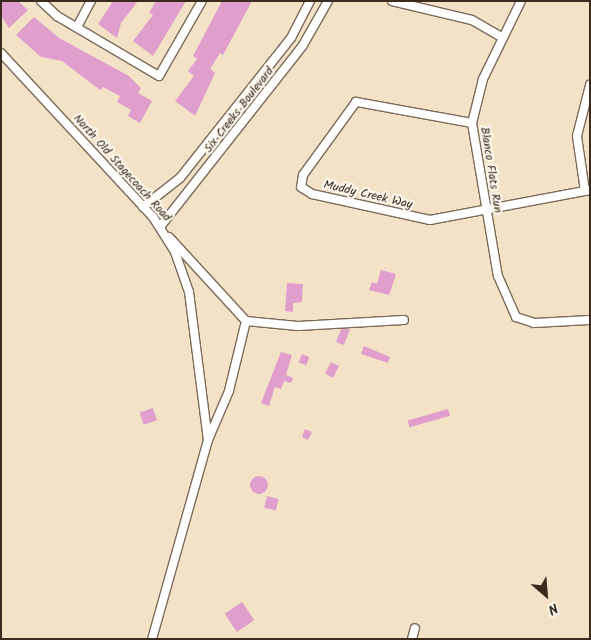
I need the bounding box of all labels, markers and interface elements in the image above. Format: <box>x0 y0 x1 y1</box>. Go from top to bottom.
street label: Six Creeks Boulevard <box>201 64 277 156</box>
street label: North Old Stagecoach Road <box>70 111 174 225</box>
street label: Blanco Flats Run <box>477 126 505 214</box>
street label: Muddy Creek Way <box>322 178 414 212</box>
north arrow <box>521 570 571 620</box>
text: N <box>544 597 562 620</box>

